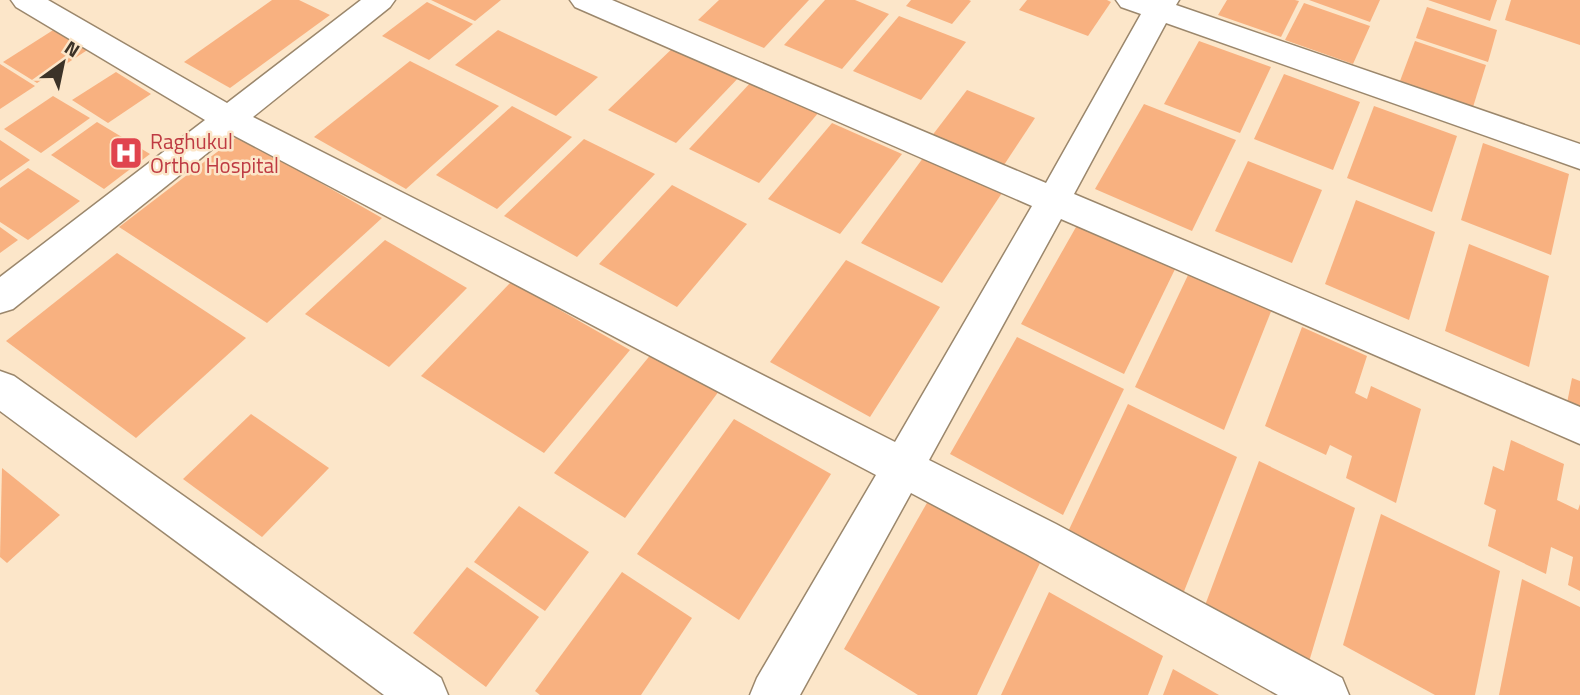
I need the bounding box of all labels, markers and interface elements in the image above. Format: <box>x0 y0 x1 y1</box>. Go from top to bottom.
north arrow <box>28 28 98 98</box>
text: N <box>59 33 86 64</box>
place label: Raghukul Ortho Hospital <box>150 125 279 181</box>
hospital icon: Raghukul Ortho Hospital <box>107 134 145 172</box>

